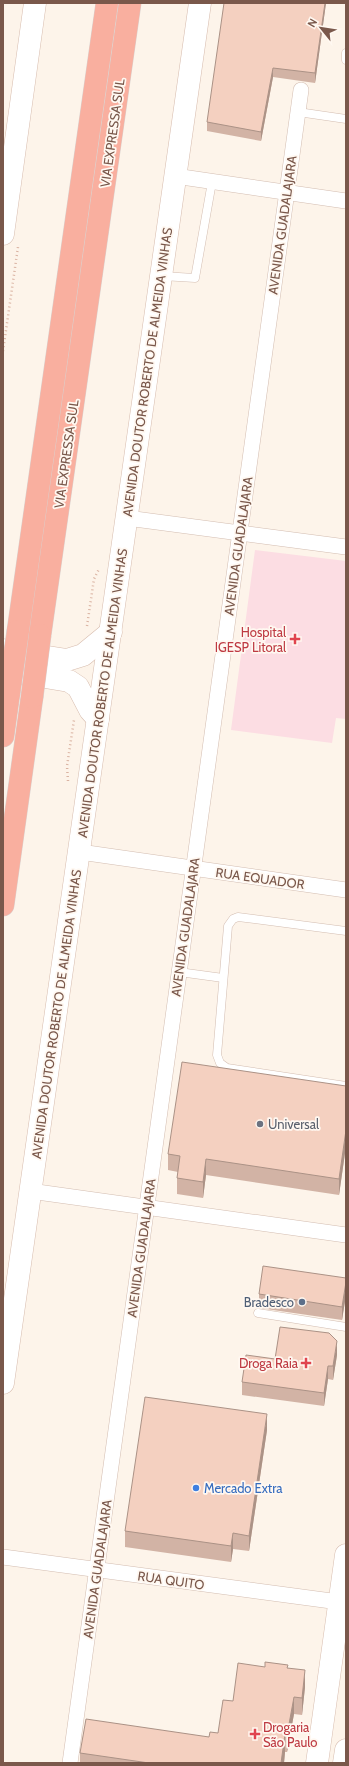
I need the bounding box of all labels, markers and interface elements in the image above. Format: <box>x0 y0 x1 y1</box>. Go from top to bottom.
north arrow <box>301 8 341 48</box>
text: N <box>304 16 320 30</box>
street label: VIA EXPRESSA SUL <box>96 77 128 188</box>
street label: AVENIDA GUADALAJARA <box>264 154 300 296</box>
street label: AVENIDA DOUTOR ROBERTO DE ALMEIDA VINHAS <box>119 226 175 518</box>
street label: VIA EXPRESSA SUL <box>50 398 82 509</box>
street label: AVENIDA GUADALAJARA <box>220 475 256 617</box>
street label: AVENIDA DOUTOR ROBERTO DE ALMEIDA VINHAS <box>74 547 130 839</box>
place label: Hospital IGESP Litoral <box>215 624 286 655</box>
marker: Hospital IGESP Litoral <box>289 633 301 645</box>
street label: AVENIDA GUADALAJARA <box>167 856 203 998</box>
street label: RUA EQUADOR <box>215 864 306 892</box>
street label: AVENIDA DOUTOR ROBERTO DE ALMEIDA VINHAS <box>28 868 84 1160</box>
place label: Universal <box>268 1116 319 1132</box>
marker: Universal <box>255 1119 265 1129</box>
street label: AVENIDA GUADALAJARA <box>123 1177 159 1319</box>
place label: Bradesco <box>244 1294 294 1310</box>
marker: Bradesco <box>297 1297 307 1307</box>
place label: Droga Raia <box>239 1355 299 1371</box>
marker: Droga Raia <box>301 1358 311 1368</box>
place label: Mercado Extra <box>204 1480 283 1496</box>
marker: Mercado Extra <box>191 1483 201 1493</box>
street label: AVENIDA GUADALAJARA <box>79 1498 115 1640</box>
street label: RUA QUITO <box>137 1567 205 1593</box>
place label: Drogaria São Paulo <box>263 1719 317 1750</box>
marker: Drogaria São Paulo <box>250 1729 260 1739</box>

